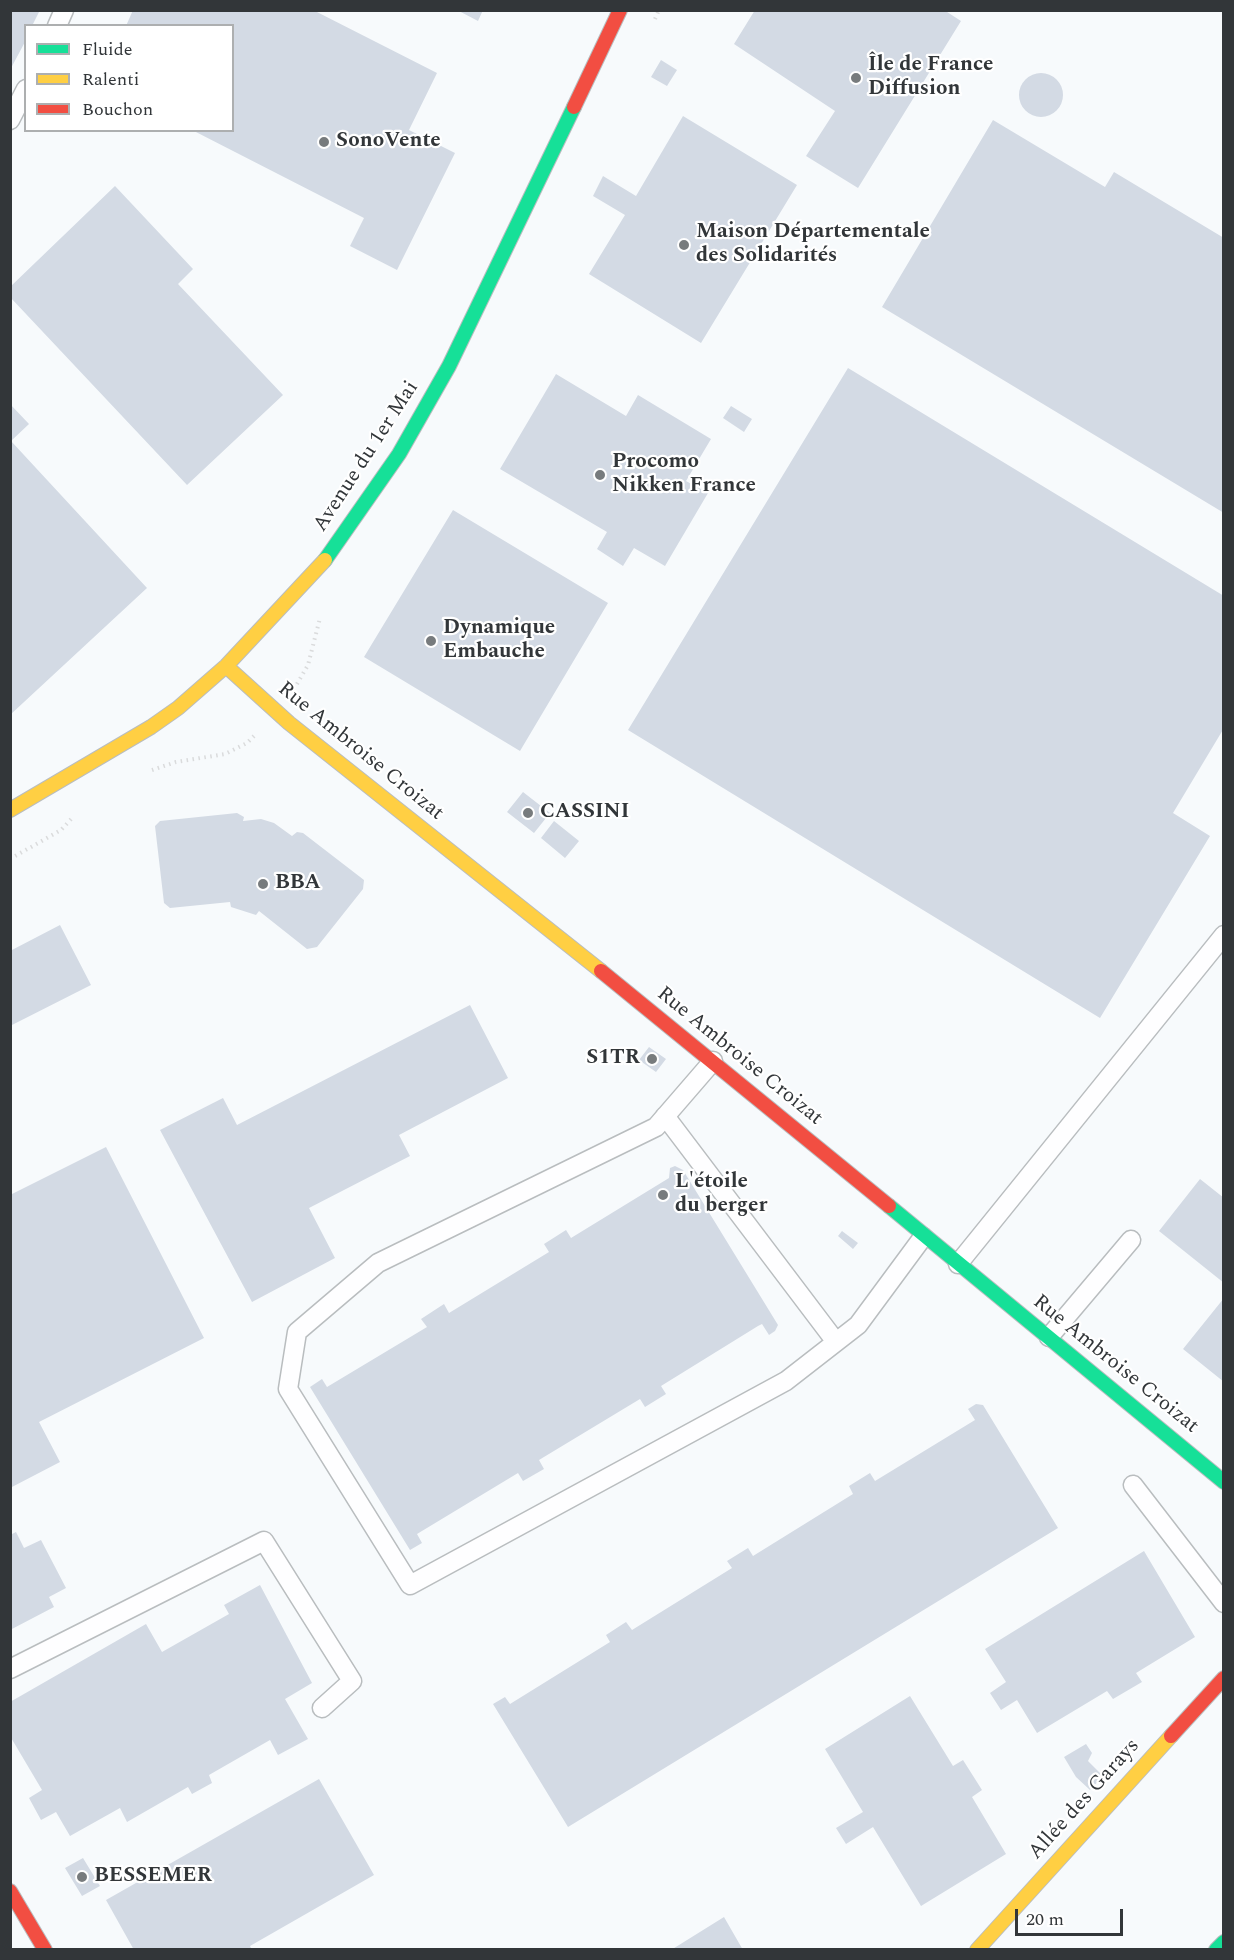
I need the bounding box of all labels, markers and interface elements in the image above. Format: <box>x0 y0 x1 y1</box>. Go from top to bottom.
legend <box>24 24 234 132</box>
text: Fluide <box>82 36 133 63</box>
place label: Île de France Diffusion <box>868 53 993 103</box>
text: Ralenti <box>82 66 139 93</box>
marker: Île de France Diffusion <box>849 71 863 85</box>
text: Bouchon <box>82 96 153 123</box>
place label: SonoVente <box>336 129 441 155</box>
marker: SonoVente <box>317 135 331 149</box>
place label: Maison Départementale des Solidarités <box>696 220 930 270</box>
marker: Maison Départementale des Solidarités <box>677 238 691 252</box>
street label: Avenue du 1er Mai <box>309 377 425 537</box>
place label: Procomo Nikken France <box>612 450 756 500</box>
marker: Procomo Nikken France <box>593 468 607 482</box>
place label: Dynamique Embauche <box>443 616 555 666</box>
marker: Dynamique Embauche <box>424 634 438 648</box>
street label: Rue Ambroise Croizat <box>272 677 448 827</box>
place label: CASSINI <box>540 800 629 826</box>
marker: CASSINI <box>521 806 535 820</box>
place label: BBA <box>275 871 321 897</box>
marker: BBA <box>256 877 270 891</box>
street label: Rue Ambroise Croizat <box>651 982 827 1132</box>
place label: S1TR <box>586 1046 640 1072</box>
marker: S1TR <box>645 1052 659 1066</box>
place label: L'étoile du berger <box>675 1170 767 1220</box>
marker: L'étoile du berger <box>656 1188 670 1202</box>
street label: Rue Ambroise Croizat <box>1027 1290 1203 1440</box>
street label: Allée des Garays <box>1024 1734 1146 1866</box>
place label: BESSEMER <box>94 1864 212 1890</box>
marker: BESSEMER <box>75 1870 89 1884</box>
scale bar <box>1018 1897 1126 1935</box>
text: 20 m <box>1026 1906 1064 1933</box>

